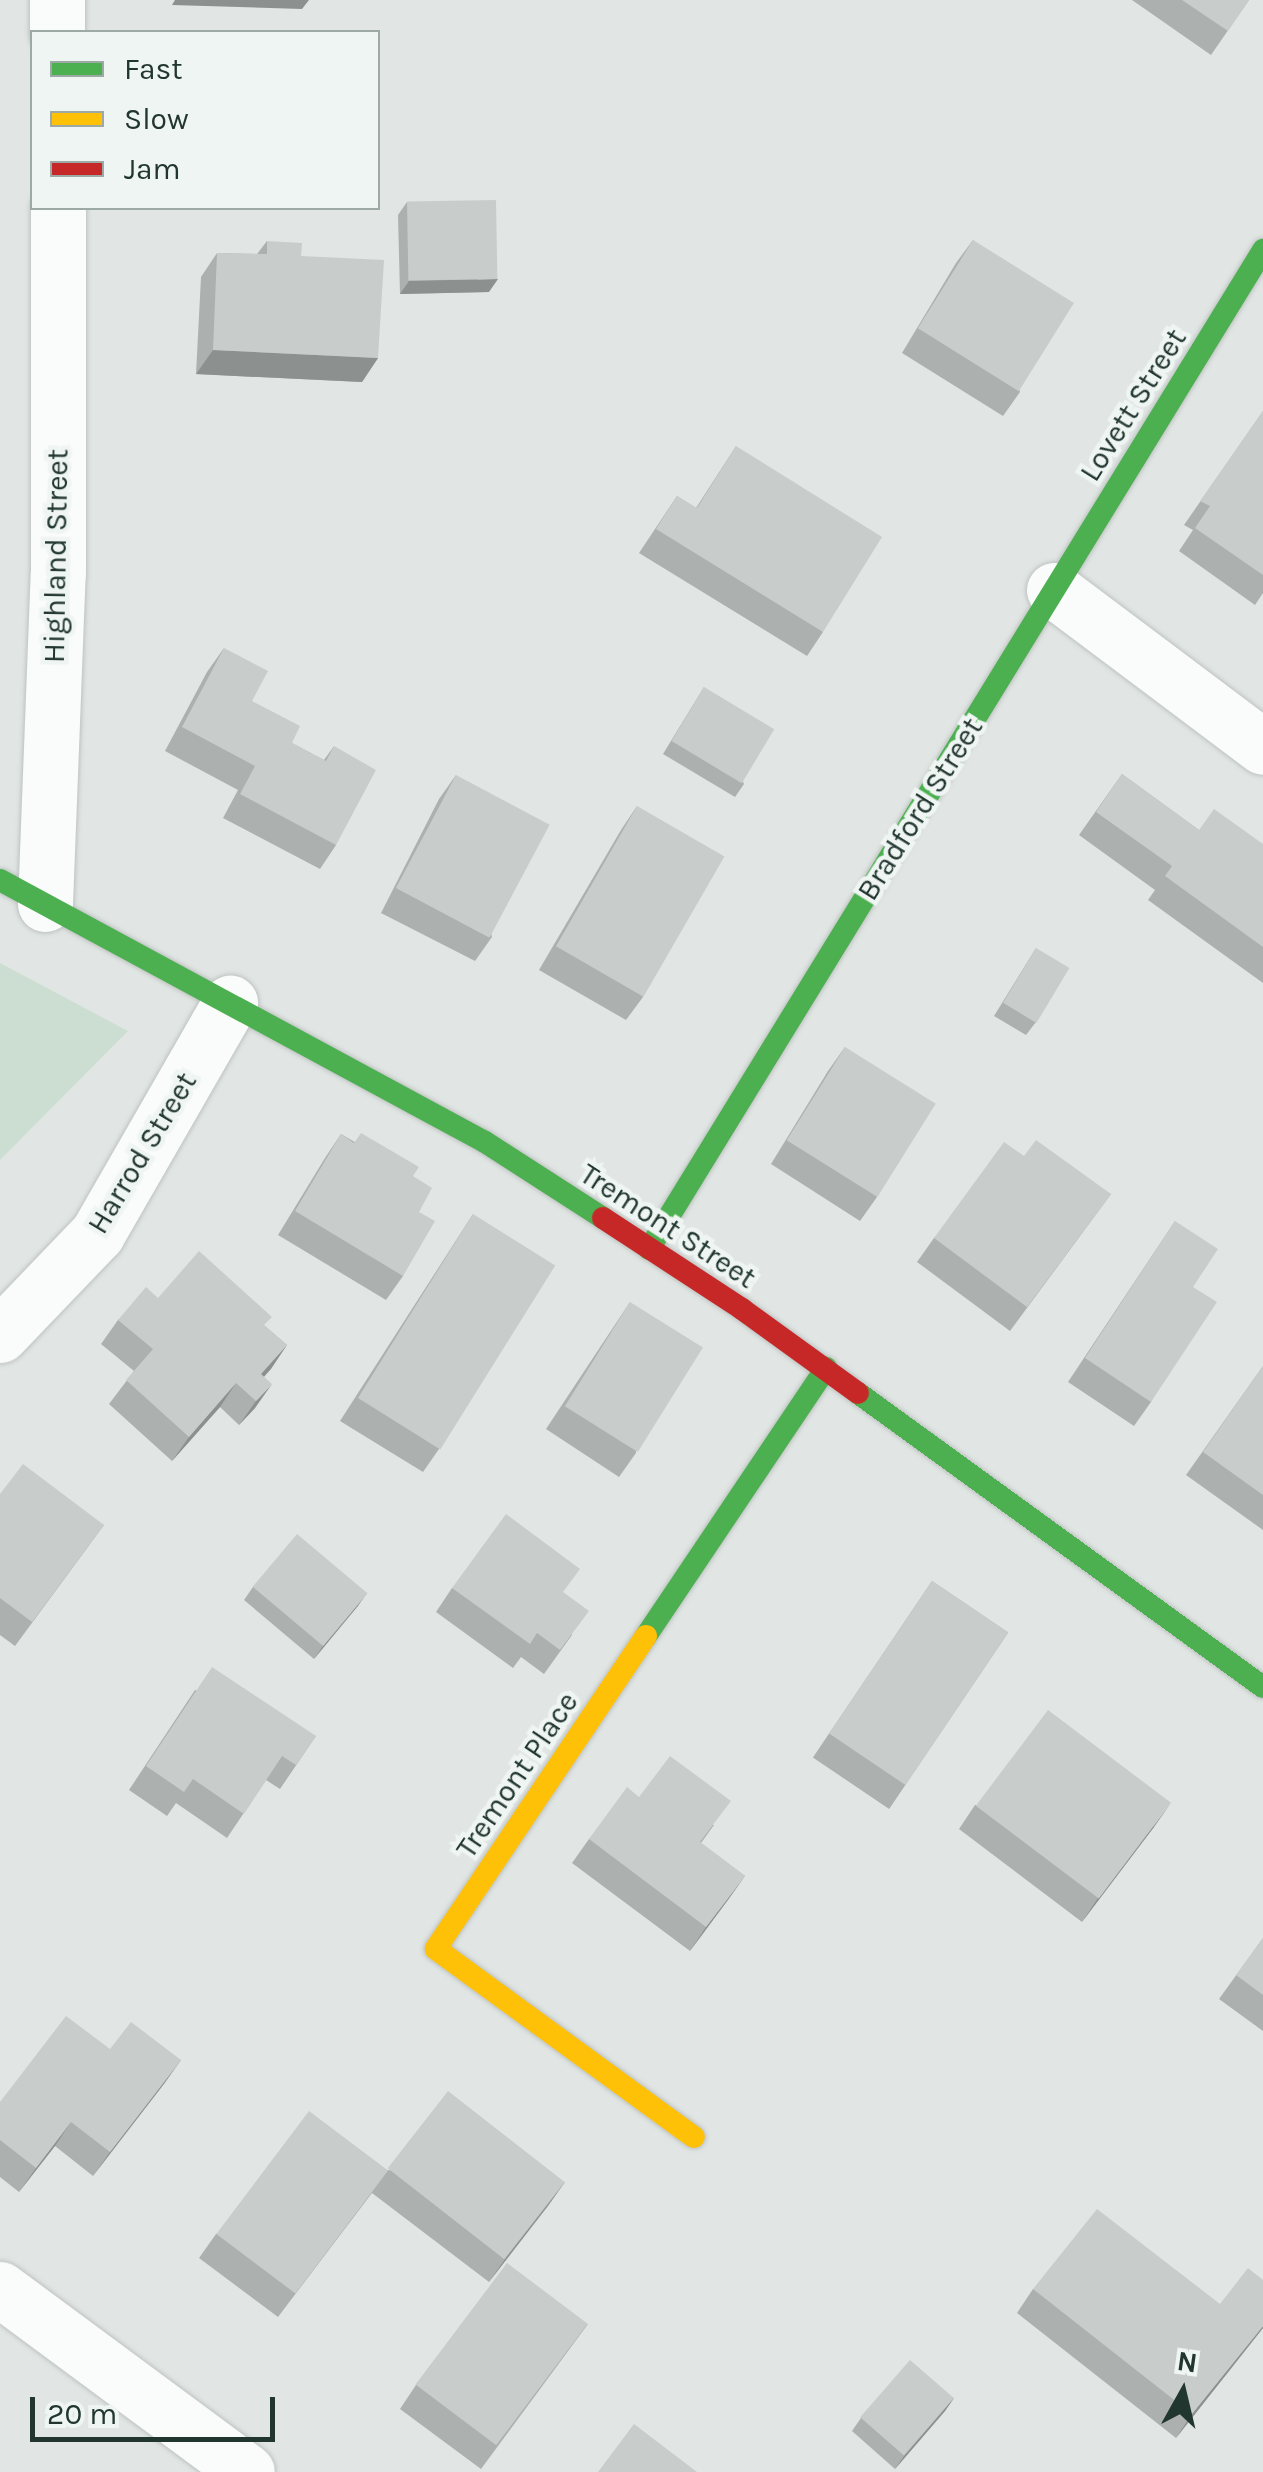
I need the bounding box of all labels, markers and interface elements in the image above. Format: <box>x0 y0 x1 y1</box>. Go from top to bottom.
legend <box>30 30 380 210</box>
text: Fast <box>124 51 183 87</box>
text: Slow <box>124 101 189 137</box>
text: Jam <box>124 151 181 187</box>
street label: Lovett Street <box>1072 322 1194 488</box>
street label: Highland Street <box>36 449 76 663</box>
street label: Bradford Street <box>849 711 991 907</box>
street label: Harrod Street <box>80 1066 204 1240</box>
street label: Tremont Street <box>573 1156 763 1296</box>
street label: Tremont Place <box>448 1685 586 1865</box>
north arrow <box>1133 2342 1233 2442</box>
text: N <box>1175 2344 1199 2380</box>
scale bar <box>35 2377 280 2439</box>
text: 20 m <box>47 2396 117 2432</box>

